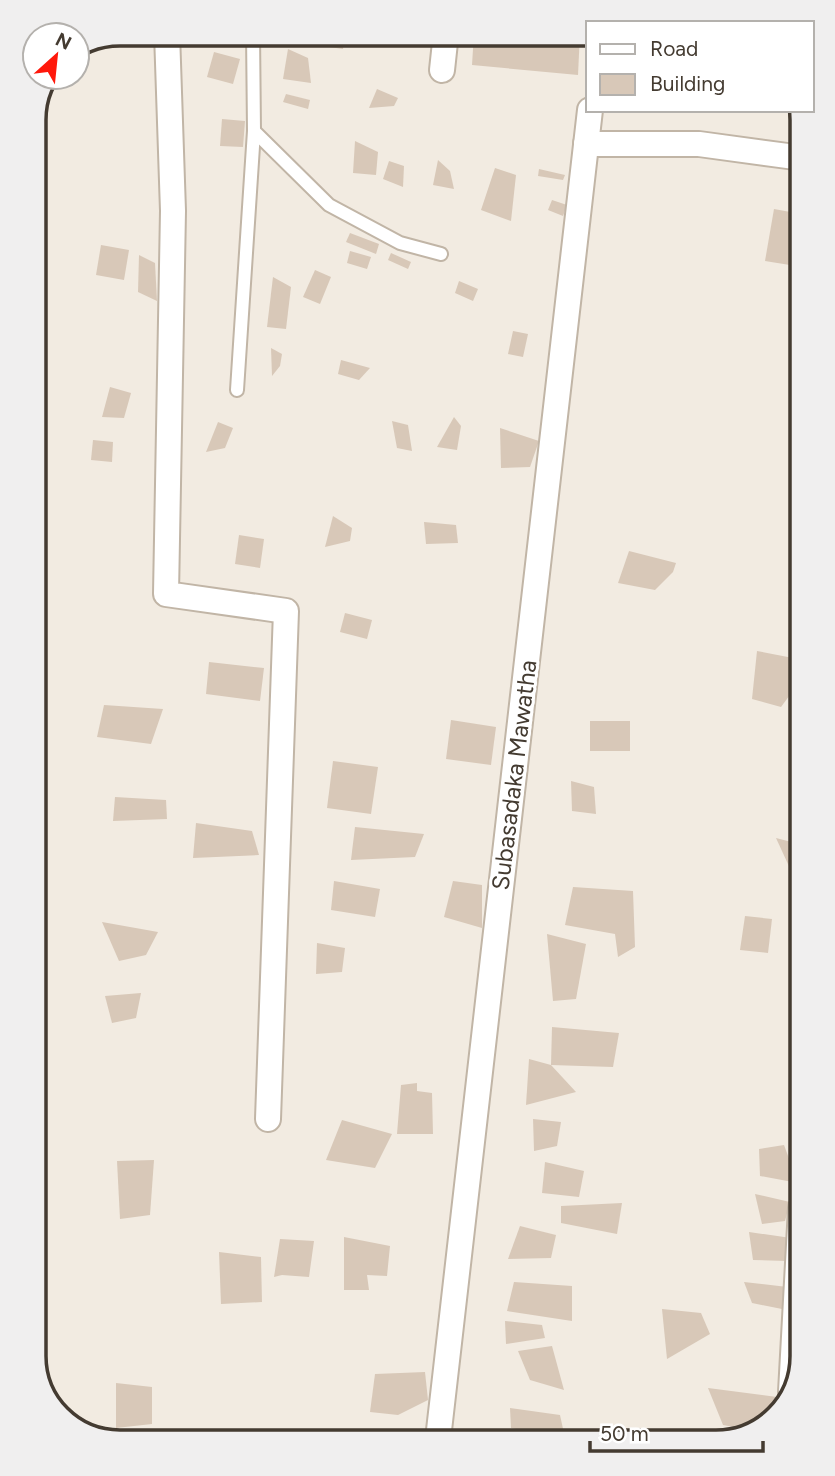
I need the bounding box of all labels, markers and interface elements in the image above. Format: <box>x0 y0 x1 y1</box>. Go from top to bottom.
north arrow <box>21 21 91 91</box>
legend <box>586 21 814 112</box>
text: N <box>52 28 75 55</box>
text: Road <box>650 36 698 61</box>
text: Building <box>650 71 725 96</box>
street label: Subasadaka Mawatha <box>485 658 543 892</box>
scale bar <box>590 1410 763 1454</box>
text: 50 m <box>600 1421 649 1446</box>

